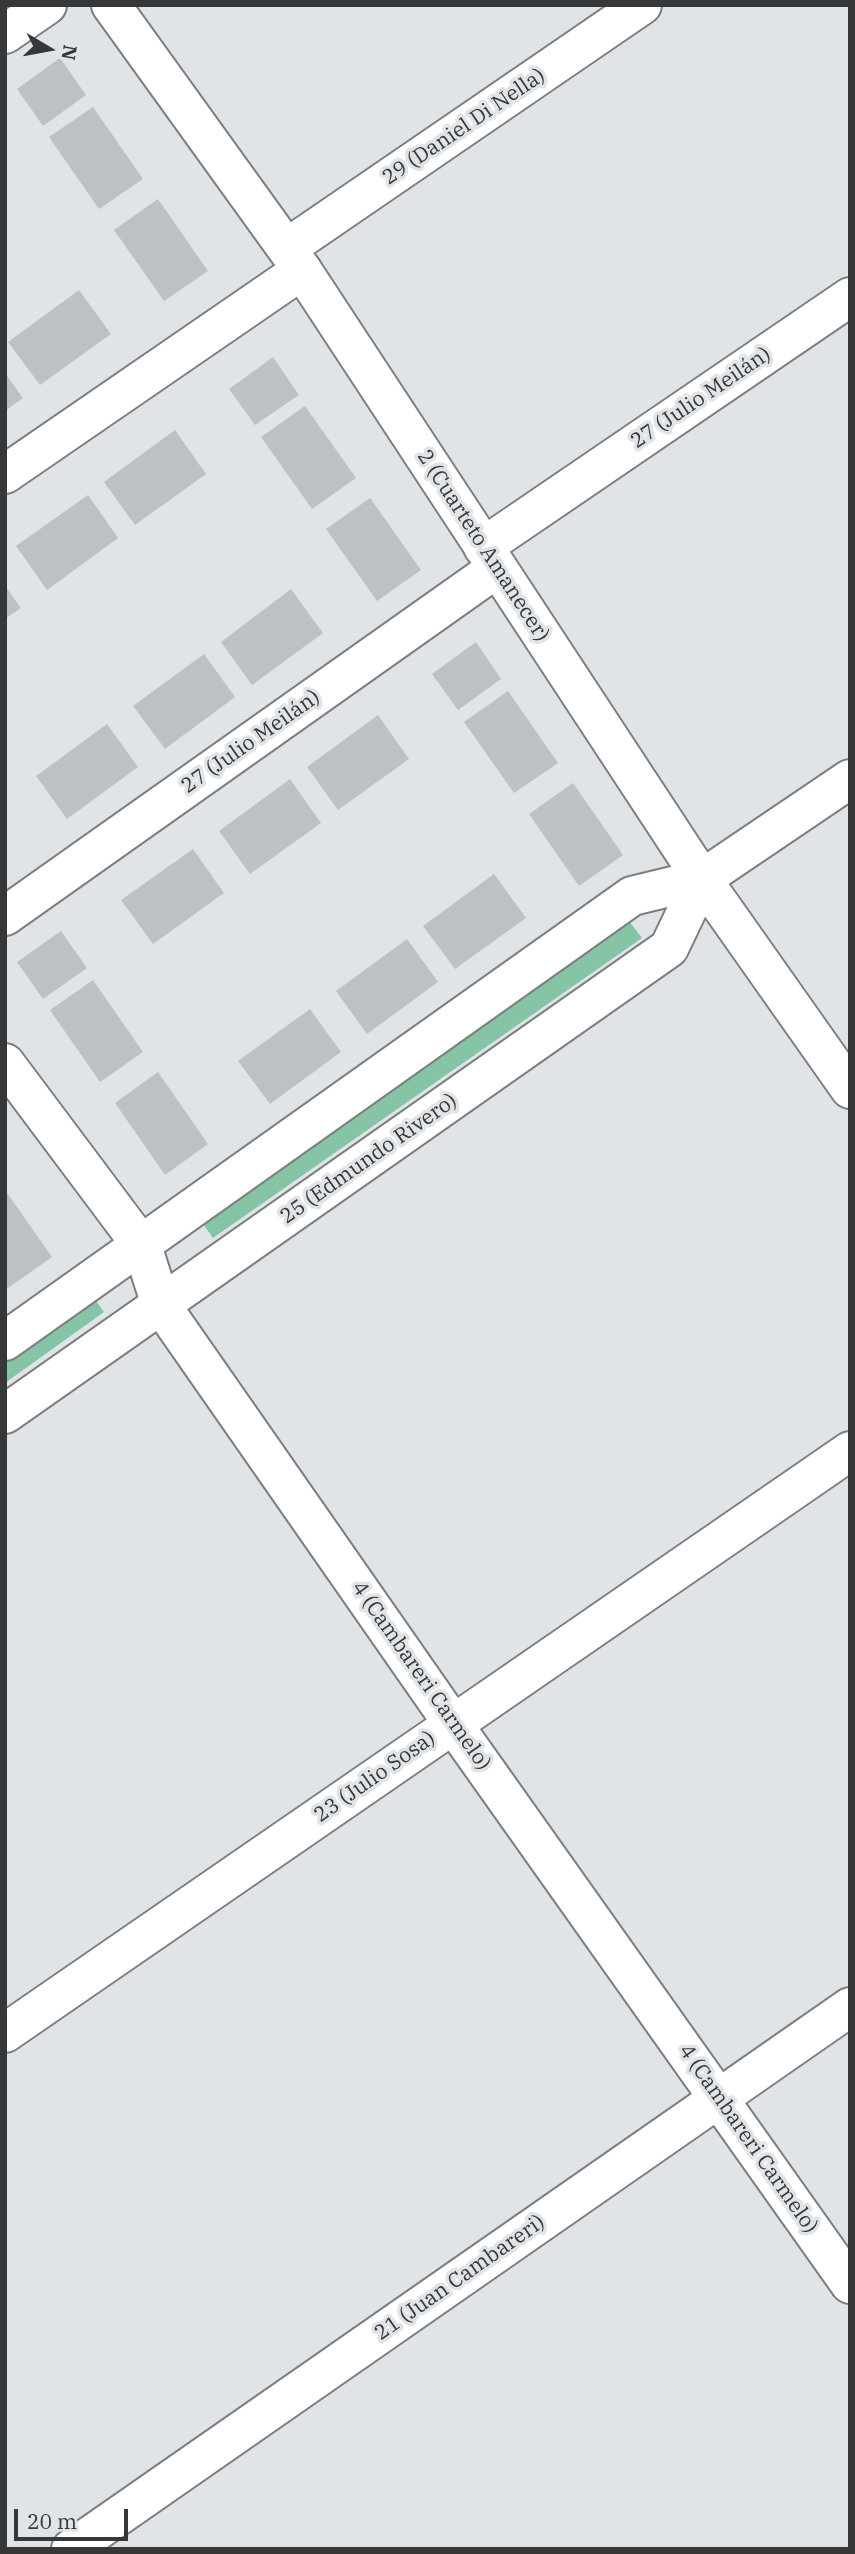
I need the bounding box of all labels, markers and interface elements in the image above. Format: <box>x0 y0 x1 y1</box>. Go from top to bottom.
north arrow <box>14 14 84 84</box>
text: N <box>57 43 83 62</box>
street label: 29 (Daniel Di Nella) <box>378 63 550 191</box>
street label: 27 (Julio Meilán) <box>626 342 776 454</box>
street label: 2 (Cuarteto Amanecer) <box>412 445 554 647</box>
street label: 27 (Julio Meilán) <box>177 685 325 799</box>
street label: 25 (Edmundo Rivero) <box>276 1088 462 1230</box>
street label: 4 (Cambareri Carmelo) <box>346 1576 496 1776</box>
street label: 23 (Julio Sosa) <box>310 1726 440 1828</box>
street label: 4 (Cambareri Carmelo) <box>673 2039 823 2239</box>
street label: 21 (Juan Cambareri) <box>370 2210 550 2346</box>
scale bar <box>18 2494 131 2538</box>
text: 20 m <box>27 2507 77 2535</box>

